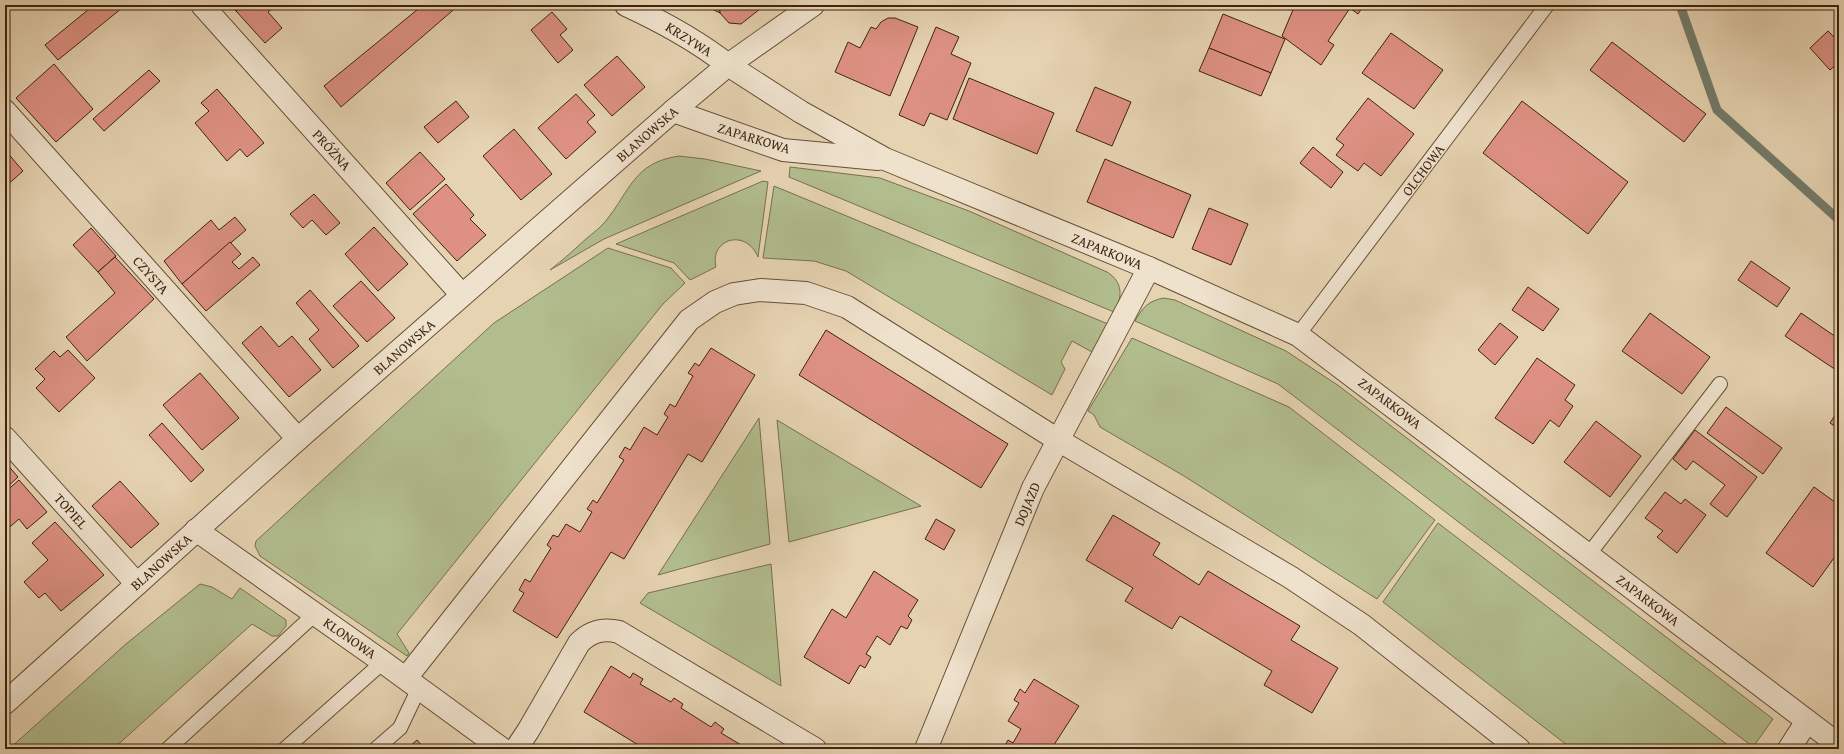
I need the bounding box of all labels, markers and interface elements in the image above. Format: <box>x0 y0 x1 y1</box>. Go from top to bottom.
street label: KRZYWA <box>662 17 717 61</box>
street label: BLANOWSKA <box>612 101 683 167</box>
street label: ZAPARKOWA <box>715 117 793 159</box>
street label: PRÓŻNA <box>308 125 356 175</box>
street label: OLCHOWA <box>1397 140 1449 200</box>
street label: ZAPARKOWA <box>1069 228 1146 274</box>
street label: CZYSTA <box>128 251 174 299</box>
street label: BLANOWSKA <box>369 314 440 380</box>
street label: ZAPARKOWA <box>1354 372 1426 434</box>
street label: DOJAZD <box>1009 479 1045 529</box>
street label: TOPIEL <box>49 489 93 533</box>
street label: BLANOWSKA <box>126 529 196 595</box>
street label: ZAPARKOWA <box>1612 569 1684 631</box>
street label: KLONOWA <box>319 612 381 664</box>

